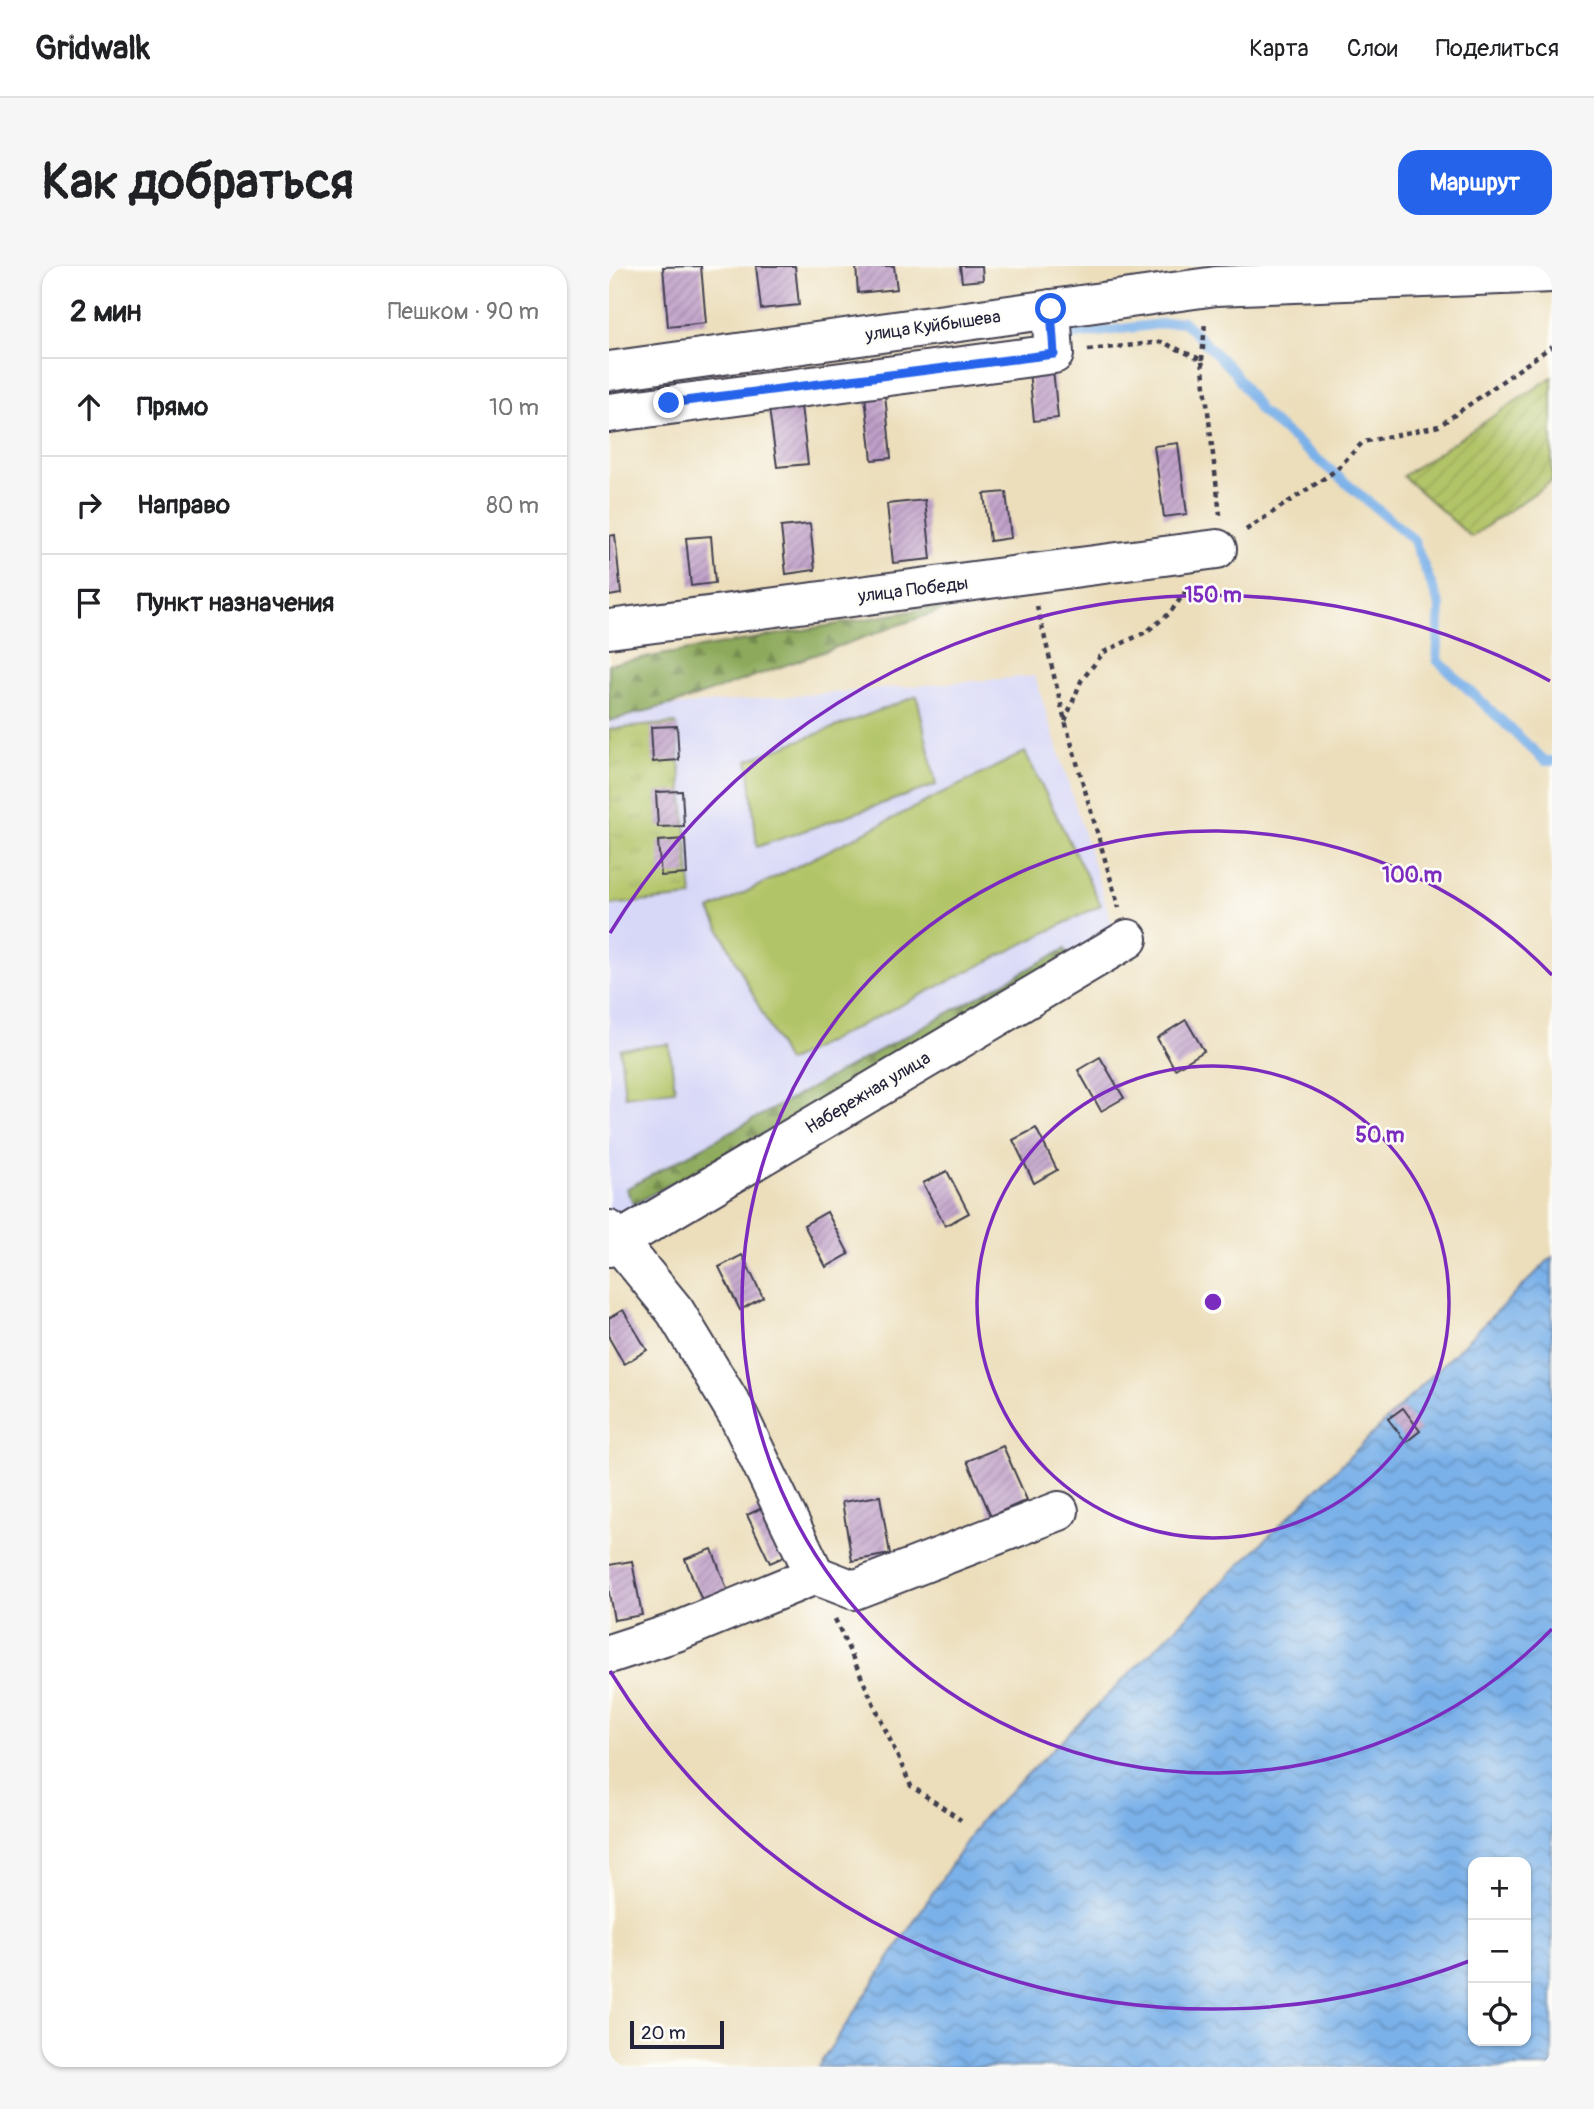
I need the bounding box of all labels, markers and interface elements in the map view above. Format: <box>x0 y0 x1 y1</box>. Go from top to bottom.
text: Gridwalk <box>35 28 150 69</box>
text: Карта <box>1249 34 1309 63</box>
text: Слои <box>1347 34 1398 63</box>
text: Поделиться <box>1436 34 1559 63</box>
button: Маршрут <box>1398 150 1552 215</box>
text: Как добраться <box>42 152 354 213</box>
text: 2 мин <box>70 293 141 330</box>
route start <box>1035 293 1066 324</box>
text: Пешком · 90 m <box>388 297 539 326</box>
street label: улица Куйбышева <box>863 305 1002 347</box>
route end <box>653 387 684 418</box>
icon: ahead <box>70 388 108 426</box>
text: Прямо <box>137 391 208 423</box>
text: 10 m <box>489 393 539 422</box>
icon: right <box>70 486 108 524</box>
text: Направо <box>137 489 230 521</box>
text: 80 m <box>486 491 539 520</box>
street label: улица Победы <box>856 572 969 608</box>
text: 150 m <box>1184 582 1242 609</box>
icon: arrive <box>70 584 108 622</box>
text: Пункт назначения <box>137 587 334 619</box>
text: 100 m <box>1382 862 1442 889</box>
street label: Набережная улица <box>801 1047 935 1139</box>
text: 50 m <box>1356 1122 1405 1149</box>
centre of rings <box>1201 1290 1225 1314</box>
map controls <box>1468 1857 1531 2046</box>
button: + <box>1468 1857 1531 1920</box>
button: − <box>1468 1920 1531 1983</box>
button: locate <box>1468 1983 1531 2046</box>
scale bar <box>630 2018 725 2050</box>
text: 20 m <box>641 2021 686 2045</box>

